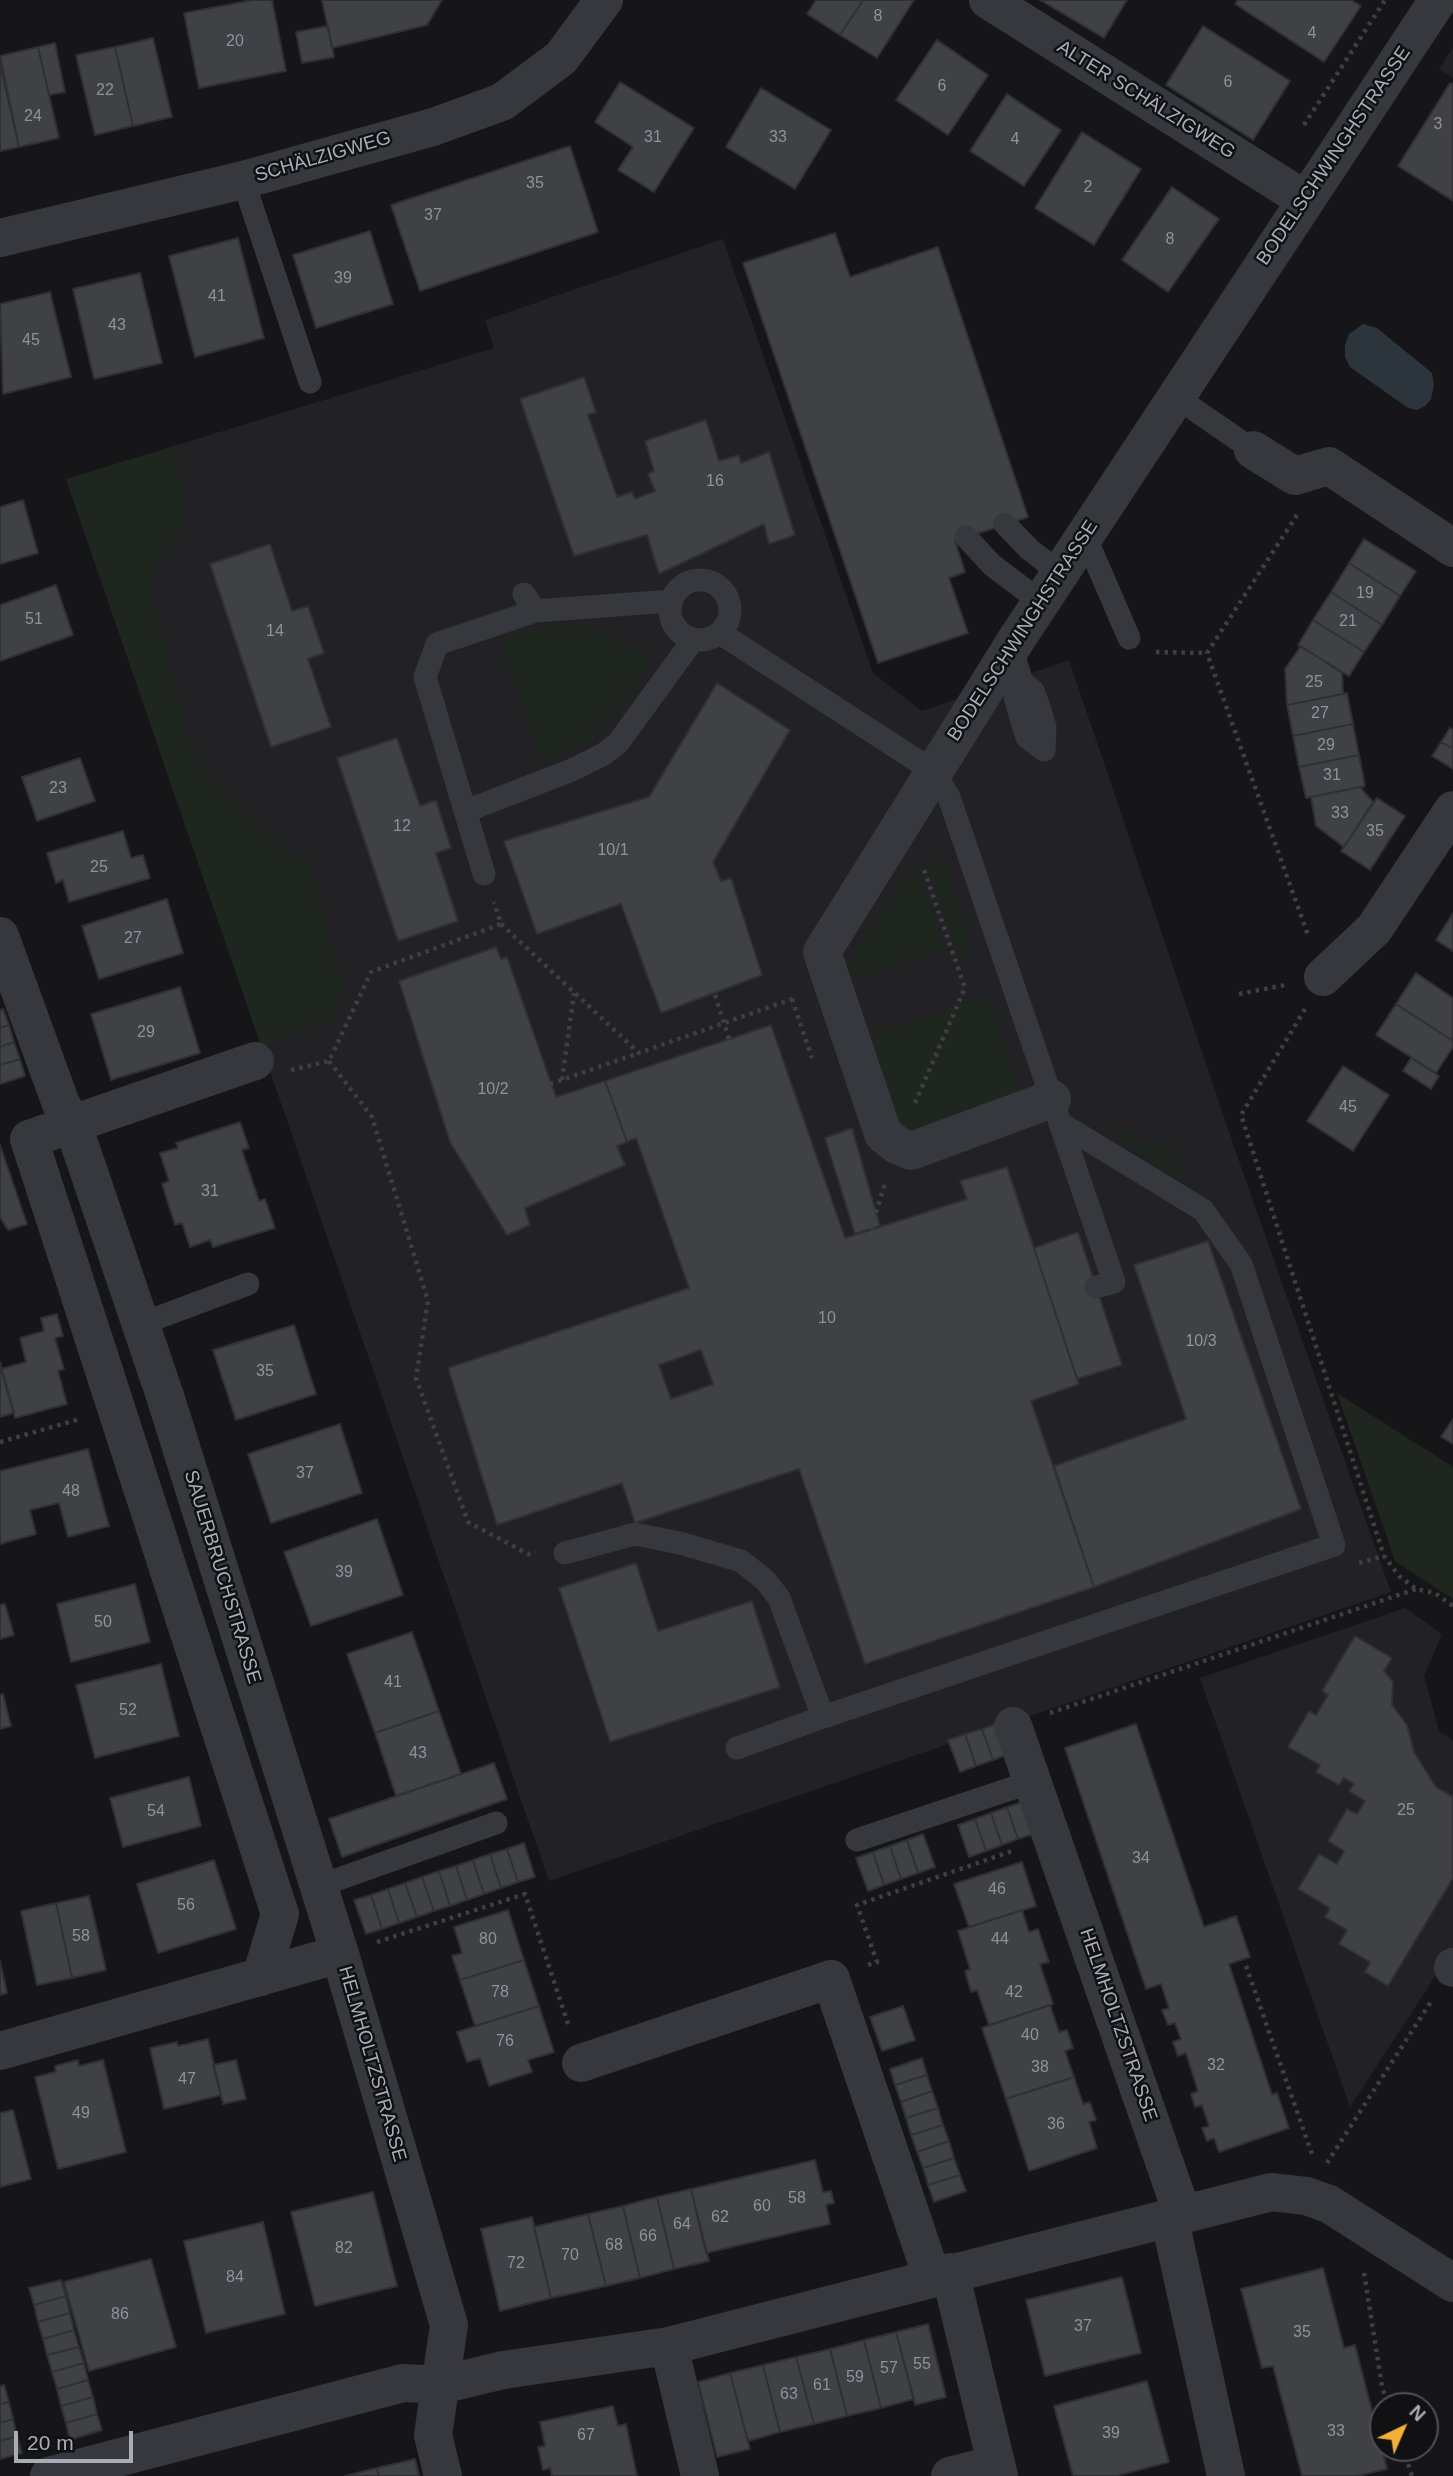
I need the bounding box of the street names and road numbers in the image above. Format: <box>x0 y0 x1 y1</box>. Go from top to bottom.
street label: ALTER SCHÄLZIGWEG <box>1053 36 1239 164</box>
street label: BODELSCHWINGHSTRASSE <box>1252 42 1416 270</box>
street label: SCHÄLZIGWEG <box>252 127 394 187</box>
street label: BODELSCHWINGHSTRASSE <box>943 516 1103 746</box>
street label: SAUERBRUCHSTRASSE <box>179 1468 265 1686</box>
street label: HELMHOLTZSTRASSE <box>1074 1926 1162 2124</box>
street label: HELMHOLTZSTRASSE <box>333 1964 411 2164</box>

